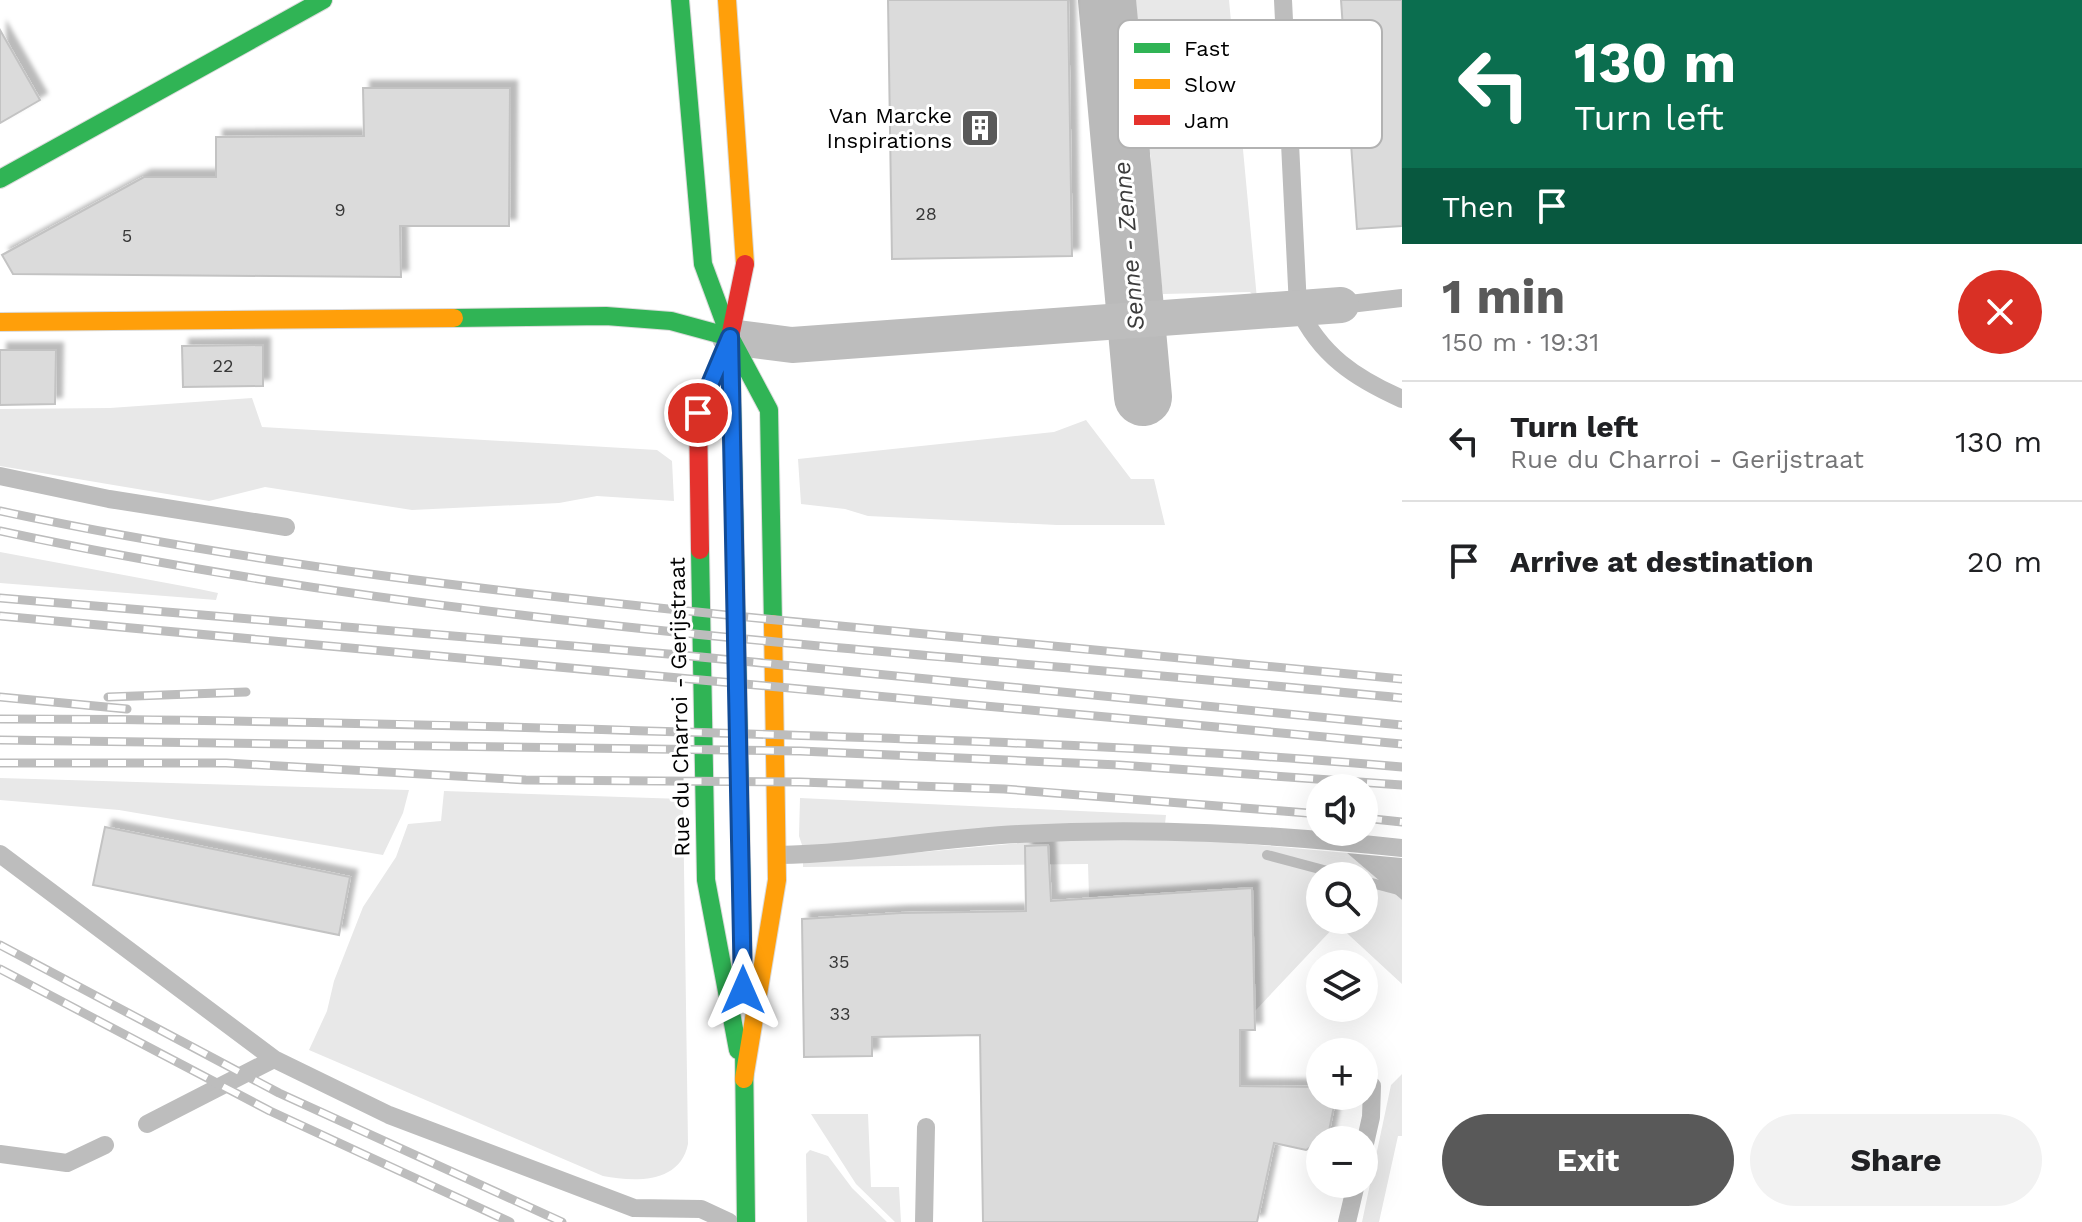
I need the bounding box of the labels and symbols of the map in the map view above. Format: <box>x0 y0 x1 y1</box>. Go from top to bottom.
legend <box>1118 20 1382 148</box>
text: Fast <box>1184 36 1230 61</box>
text: Slow <box>1184 72 1236 97</box>
place label: Van Marcke Inspirations <box>827 103 952 153</box>
building icon: Van Marcke Inspirations <box>959 107 1001 149</box>
text: Jam <box>1184 108 1229 133</box>
water label: Senne - Zenne <box>1108 160 1150 332</box>
house number: 9 <box>334 199 346 220</box>
house number: 28 <box>915 203 937 224</box>
house number: 5 <box>122 225 132 246</box>
house number: 22 <box>213 355 234 376</box>
pin <box>664 379 732 447</box>
street label: Rue du Charroi - Gerijstraat <box>664 557 695 857</box>
position arrow <box>701 948 785 1032</box>
house number: 35 <box>829 951 849 972</box>
house number: 33 <box>830 1003 851 1024</box>

